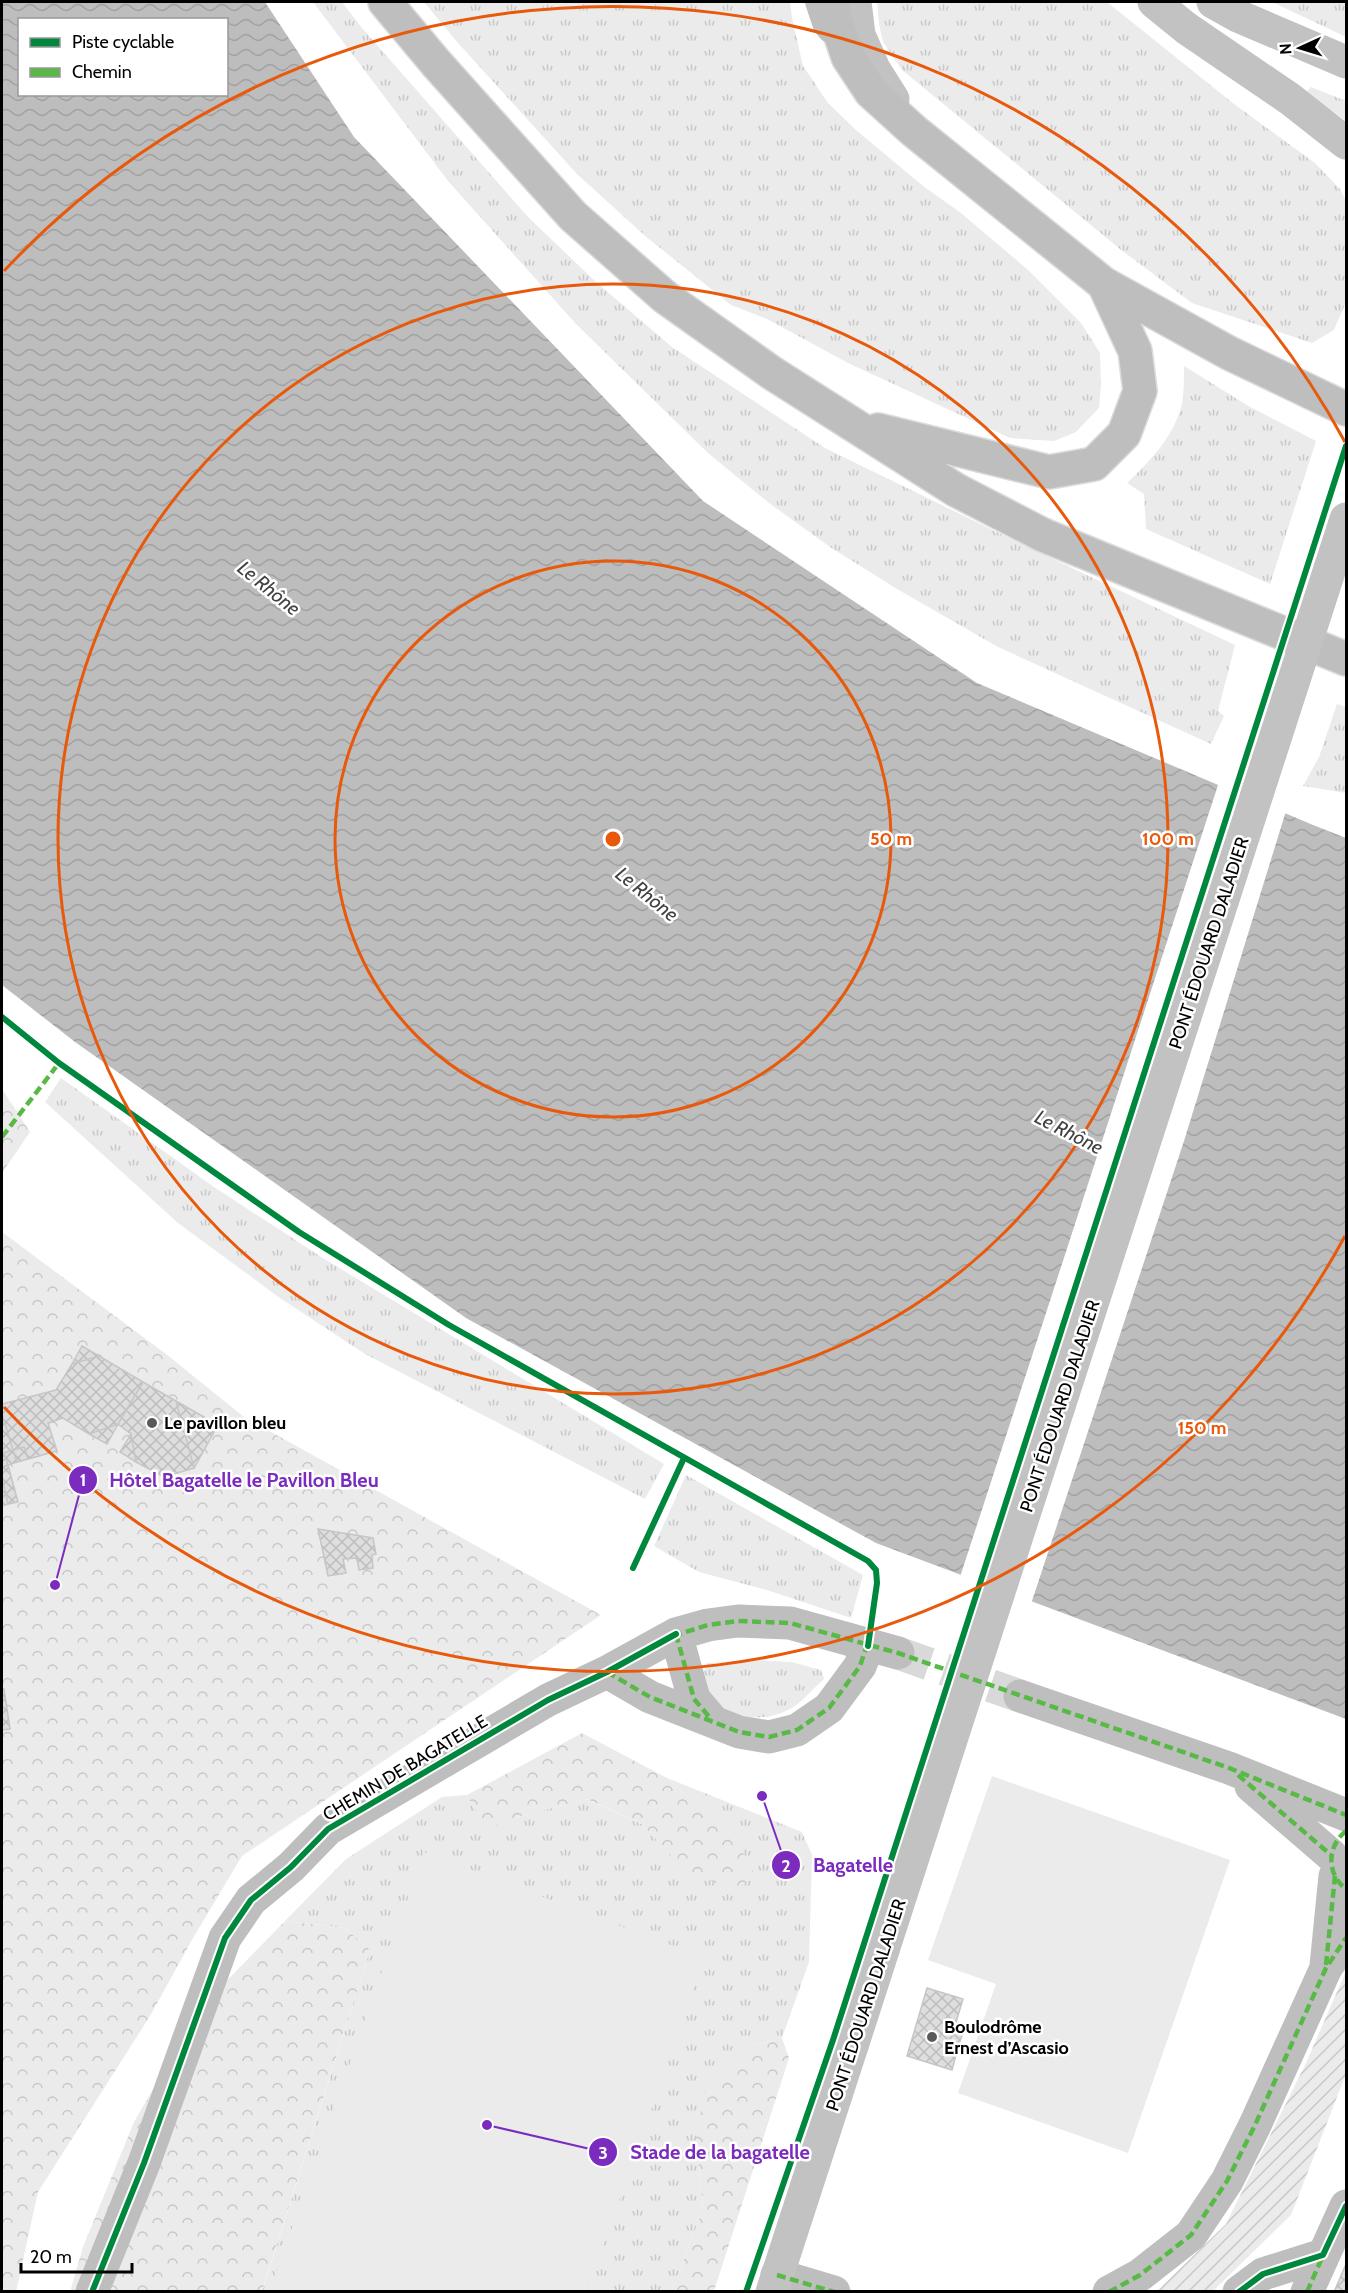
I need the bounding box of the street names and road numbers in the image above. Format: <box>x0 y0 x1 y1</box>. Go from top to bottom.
street label: PONT ÉDOUARD DALADIER <box>1164 834 1254 1052</box>
street label: PONT ÉDOUARD DALADIER <box>1015 1297 1105 1515</box>
street label: CHEMIN DE BAGATELLE <box>319 1710 491 1826</box>
street label: PONT ÉDOUARD DALADIER <box>821 1896 911 2114</box>

